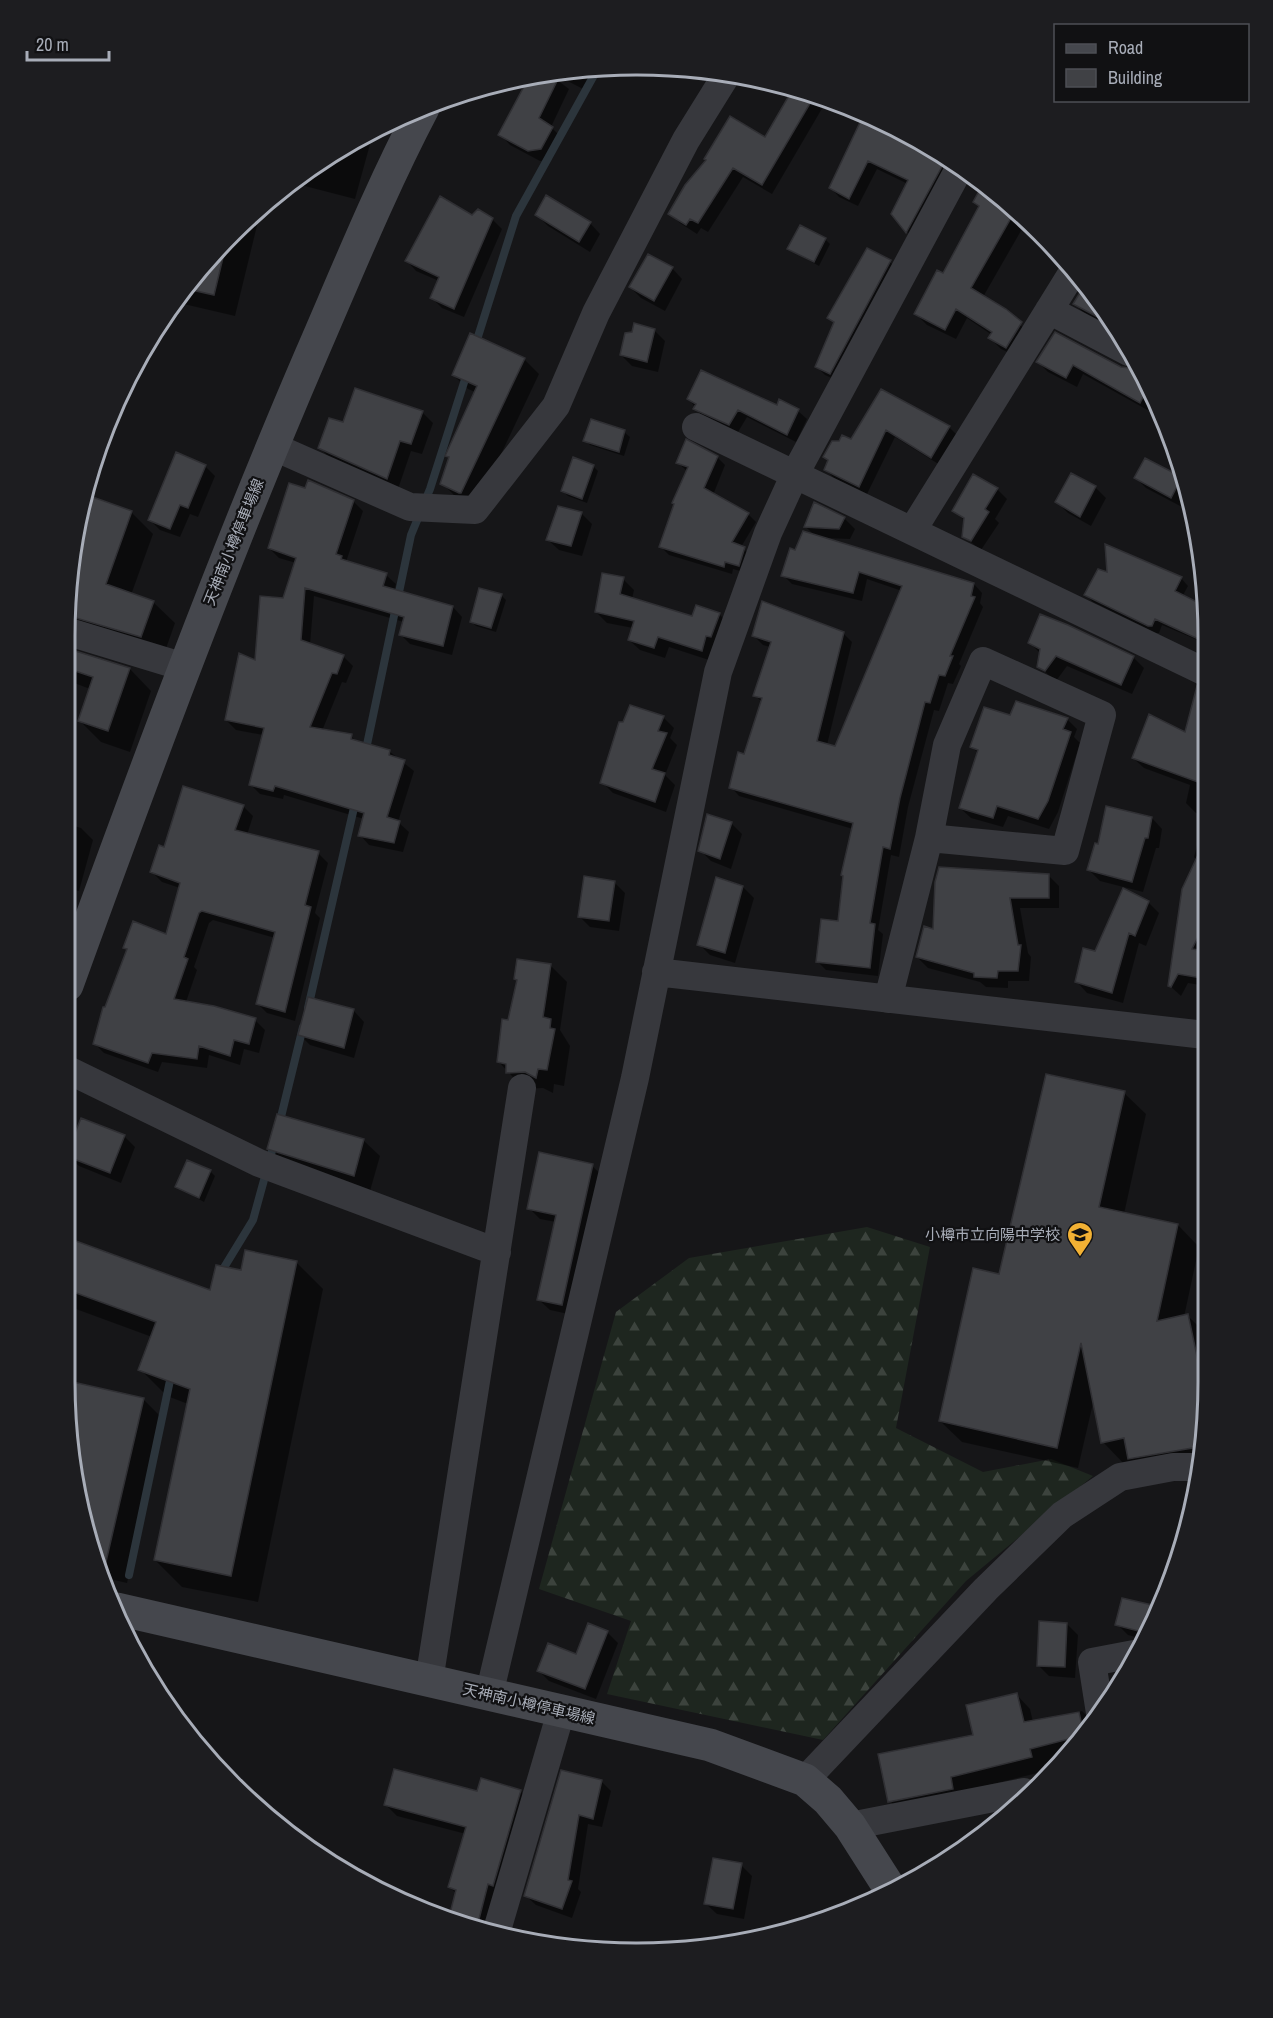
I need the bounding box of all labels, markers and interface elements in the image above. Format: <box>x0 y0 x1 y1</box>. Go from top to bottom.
scale bar <box>27 24 110 62</box>
legend <box>1054 24 1249 102</box>
text: 20 m <box>36 32 69 57</box>
text: Road <box>1108 35 1143 60</box>
text: Building <box>1108 65 1163 90</box>
street label: 天神南小樽停車場線 <box>199 475 269 608</box>
school or university icon: 小樽市立向陽中学校 <box>1065 1220 1095 1258</box>
place label: 小樽市立向陽中学校 <box>925 1224 1060 1245</box>
street label: 天神南小樽停車場線 <box>461 1678 597 1729</box>

